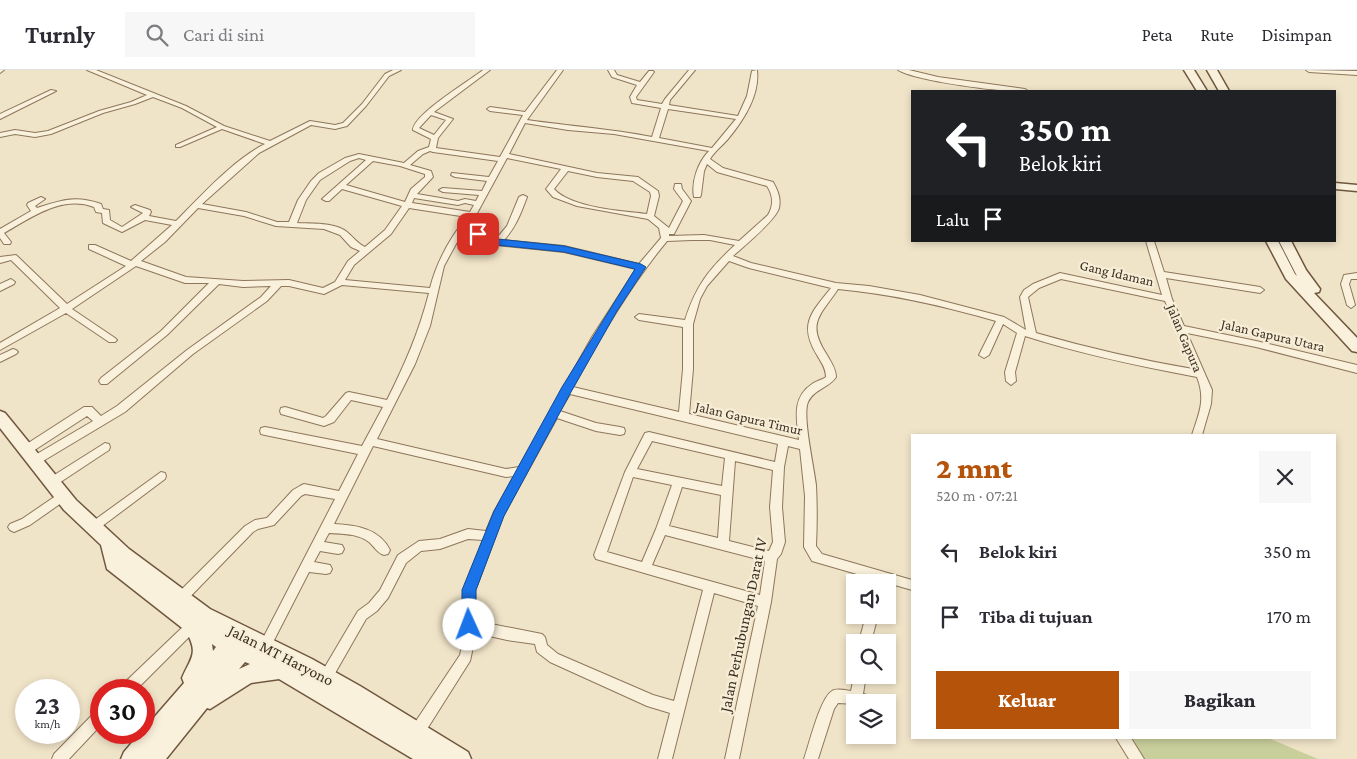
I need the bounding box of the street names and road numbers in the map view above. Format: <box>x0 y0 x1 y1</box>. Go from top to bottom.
street label: Gang Idaman <box>1078 257 1156 289</box>
street label: Jalan Gapura <box>1163 300 1207 375</box>
street label: Jalan Gapura Utara <box>1218 315 1327 355</box>
street label: Jalan Gapura Timur <box>692 397 804 438</box>
street label: Jalan Perhubungan Darat IV <box>716 535 771 716</box>
street label: Jalan MT Haryono <box>223 620 336 690</box>

